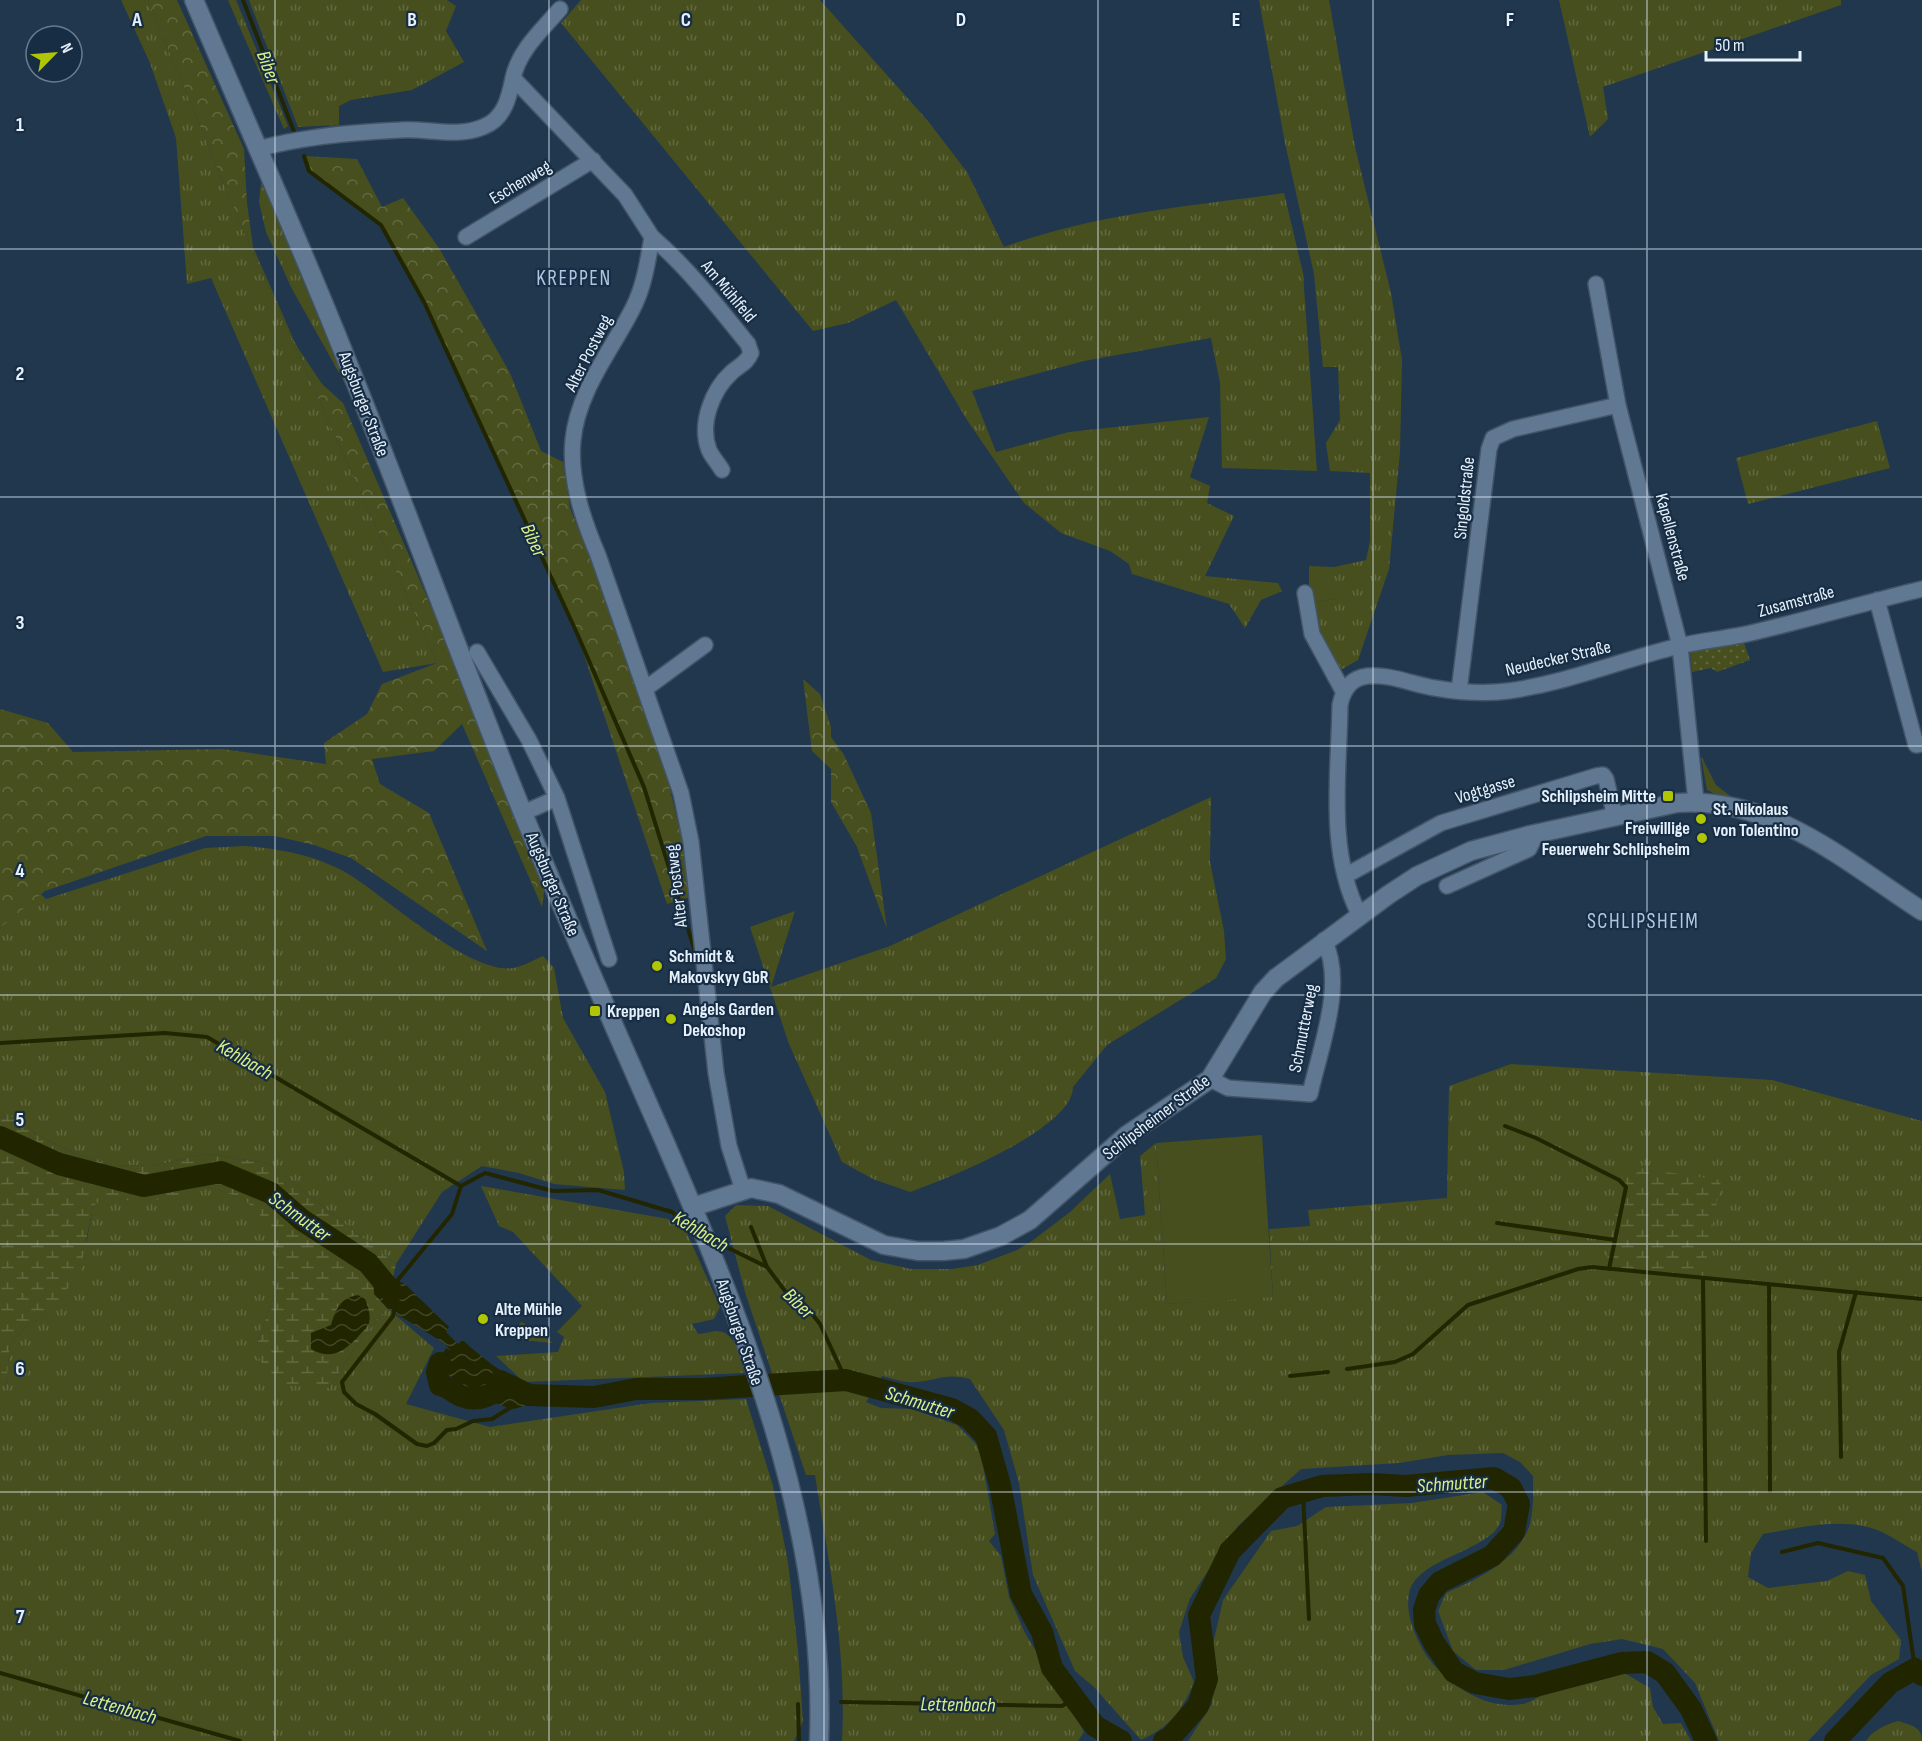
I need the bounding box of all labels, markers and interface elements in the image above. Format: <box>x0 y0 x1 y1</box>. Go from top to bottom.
text: A <box>131 8 142 32</box>
text: B <box>407 8 417 32</box>
text: C <box>681 8 691 32</box>
text: D <box>956 8 966 32</box>
text: E <box>1232 8 1240 32</box>
text: F <box>1506 8 1514 32</box>
north arrow <box>24 24 84 84</box>
scale bar <box>1706 24 1800 62</box>
text: 50 m <box>1715 35 1745 56</box>
text: N <box>56 40 77 56</box>
water label: Biber <box>251 47 286 89</box>
text: 1 <box>16 113 24 137</box>
street label: Eschenweg <box>486 156 555 209</box>
street label: Am Mühlfeld <box>696 255 761 327</box>
district label: KREPPEN <box>536 266 612 291</box>
street label: Alter Postweg <box>560 311 617 396</box>
street label: Augsburger Straße <box>334 348 393 460</box>
text: 2 <box>16 362 24 386</box>
street label: Singoldstraße <box>1450 456 1479 540</box>
street label: Kapellenstraße <box>1651 491 1694 583</box>
water label: Biber <box>515 520 552 562</box>
street label: Zusamstraße <box>1756 581 1837 622</box>
text: 3 <box>16 611 25 635</box>
street label: Neudecker Straße <box>1503 636 1613 681</box>
street label: Vogtgasse <box>1453 770 1518 808</box>
place label: Schlipsheim Mitte <box>1541 786 1656 807</box>
marker: Schlipsheim Mitte <box>1661 789 1675 803</box>
place label: St. Nikolaus von Tolentino <box>1713 799 1799 841</box>
marker: St. Nikolaus von Tolentino <box>1694 812 1708 826</box>
place label: Freiwillige Feuerwehr Schlipsheim <box>1542 818 1690 860</box>
street label: Augsburger Straße <box>521 828 584 939</box>
marker: Freiwillige Feuerwehr Schlipsheim <box>1695 831 1709 845</box>
street label: Alter Postweg <box>661 843 692 930</box>
text: 4 <box>15 859 25 883</box>
district label: SCHLIPSHEIM <box>1587 909 1699 934</box>
place label: Schmidt & Makovskyy GbR <box>669 946 769 988</box>
marker: Schmidt & Makovskyy GbR <box>650 959 664 973</box>
street label: Schmutterweg <box>1285 982 1322 1074</box>
place label: Angels Garden Dekoshop <box>682 999 774 1041</box>
place label: Kreppen <box>607 1001 660 1022</box>
marker: Kreppen <box>588 1004 602 1018</box>
marker: Angels Garden Dekoshop <box>664 1012 678 1026</box>
water label: Kehlbach <box>212 1034 277 1085</box>
street label: Schlipsheimer Straße <box>1099 1070 1214 1164</box>
text: 5 <box>16 1108 25 1132</box>
water label: Schmutter <box>264 1186 336 1248</box>
water label: Kehlbach <box>668 1206 733 1258</box>
street label: Augsburger Straße <box>711 1275 767 1388</box>
water label: Biber <box>778 1283 820 1325</box>
place label: Alte Mühle Kreppen <box>494 1299 562 1341</box>
marker: Alte Mühle Kreppen <box>476 1312 490 1326</box>
text: 6 <box>15 1357 25 1381</box>
water label: Schmutter <box>882 1381 958 1425</box>
water label: Schmutter <box>1416 1469 1489 1498</box>
text: 7 <box>16 1605 25 1629</box>
water label: Lettenbach <box>80 1686 159 1730</box>
water label: Lettenbach <box>920 1692 996 1718</box>

